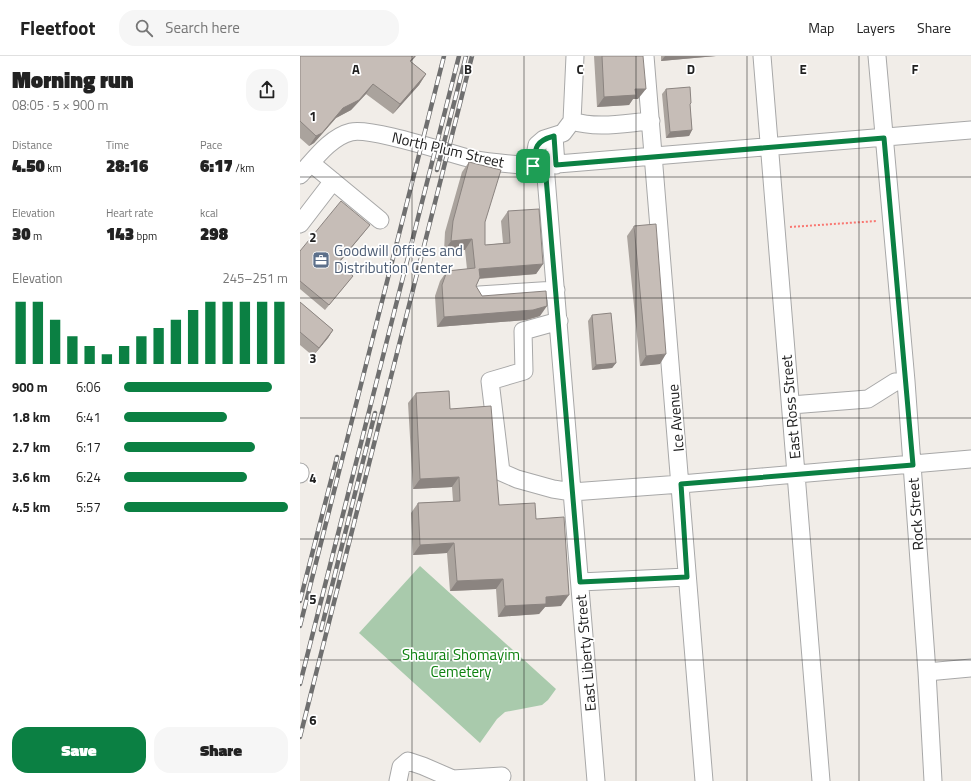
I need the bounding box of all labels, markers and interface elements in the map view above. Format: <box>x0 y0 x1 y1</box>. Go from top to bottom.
search box <box>119 10 399 46</box>
text: Fleetfoot <box>20 13 95 42</box>
text: Search here <box>165 16 240 39</box>
icon: search <box>133 17 155 39</box>
text: Map <box>808 17 834 38</box>
text: Layers <box>856 17 895 38</box>
text: Share <box>917 17 951 38</box>
text: A <box>352 59 360 79</box>
text: B <box>464 59 472 79</box>
text: C <box>576 59 584 79</box>
text: D <box>687 59 695 79</box>
text: E <box>799 59 807 79</box>
text: F <box>912 59 919 79</box>
text: Morning run <box>12 63 134 97</box>
button: share <box>246 69 288 111</box>
text: 08:05 · 5 × 900 m <box>12 95 108 115</box>
text: 1 <box>309 106 317 126</box>
street label: North Plum Street <box>390 125 507 174</box>
text: Distance <box>12 137 52 153</box>
text: Time <box>106 137 129 153</box>
text: Pace <box>200 137 222 153</box>
pin <box>516 149 550 183</box>
text: 4.50 <box>12 153 45 179</box>
text: 28:16 <box>106 153 148 179</box>
text: 6:17 <box>200 153 233 179</box>
icon: arrive <box>522 155 544 177</box>
text: km <box>45 160 62 176</box>
text: /km <box>233 160 254 176</box>
text: Elevation <box>12 205 55 221</box>
text: Heart rate <box>106 205 153 221</box>
text: kcal <box>200 205 218 221</box>
text: 30 <box>12 221 31 247</box>
text: 143 <box>106 221 134 247</box>
text: 298 <box>200 221 228 247</box>
text: 2 <box>309 227 317 247</box>
text: m <box>31 228 42 244</box>
text: bpm <box>134 228 157 244</box>
place label: Goodwill Offices and Distribution Center <box>334 239 463 279</box>
office icon: Goodwill Offices and Distribution Center <box>311 250 331 270</box>
text: Elevation <box>12 268 63 288</box>
text: 245–251 m <box>222 268 288 288</box>
text: 3 <box>309 348 317 368</box>
street label: East Ross Street <box>774 353 807 460</box>
text: 900 m <box>12 377 48 397</box>
text: 6:06 <box>76 377 101 397</box>
street label: Ice Avenue <box>661 383 690 453</box>
text: 1.8 km <box>12 407 50 427</box>
text: 6:41 <box>76 407 101 427</box>
text: 2.7 km <box>12 437 50 457</box>
text: 6:17 <box>76 437 101 457</box>
text: 3.6 km <box>12 467 50 487</box>
text: 6:24 <box>76 467 101 487</box>
text: 4 <box>309 468 317 488</box>
street label: Rock Street <box>901 476 930 551</box>
text: 4.5 km <box>12 497 50 517</box>
text: 5:57 <box>76 497 101 517</box>
text: 5 <box>309 589 317 609</box>
street label: East Liberty Street <box>569 593 602 712</box>
park label: Shaurai Shomayim Cemetery <box>402 643 520 683</box>
text: 6 <box>309 710 317 730</box>
button: Save <box>12 727 146 773</box>
button: Share <box>154 727 288 773</box>

